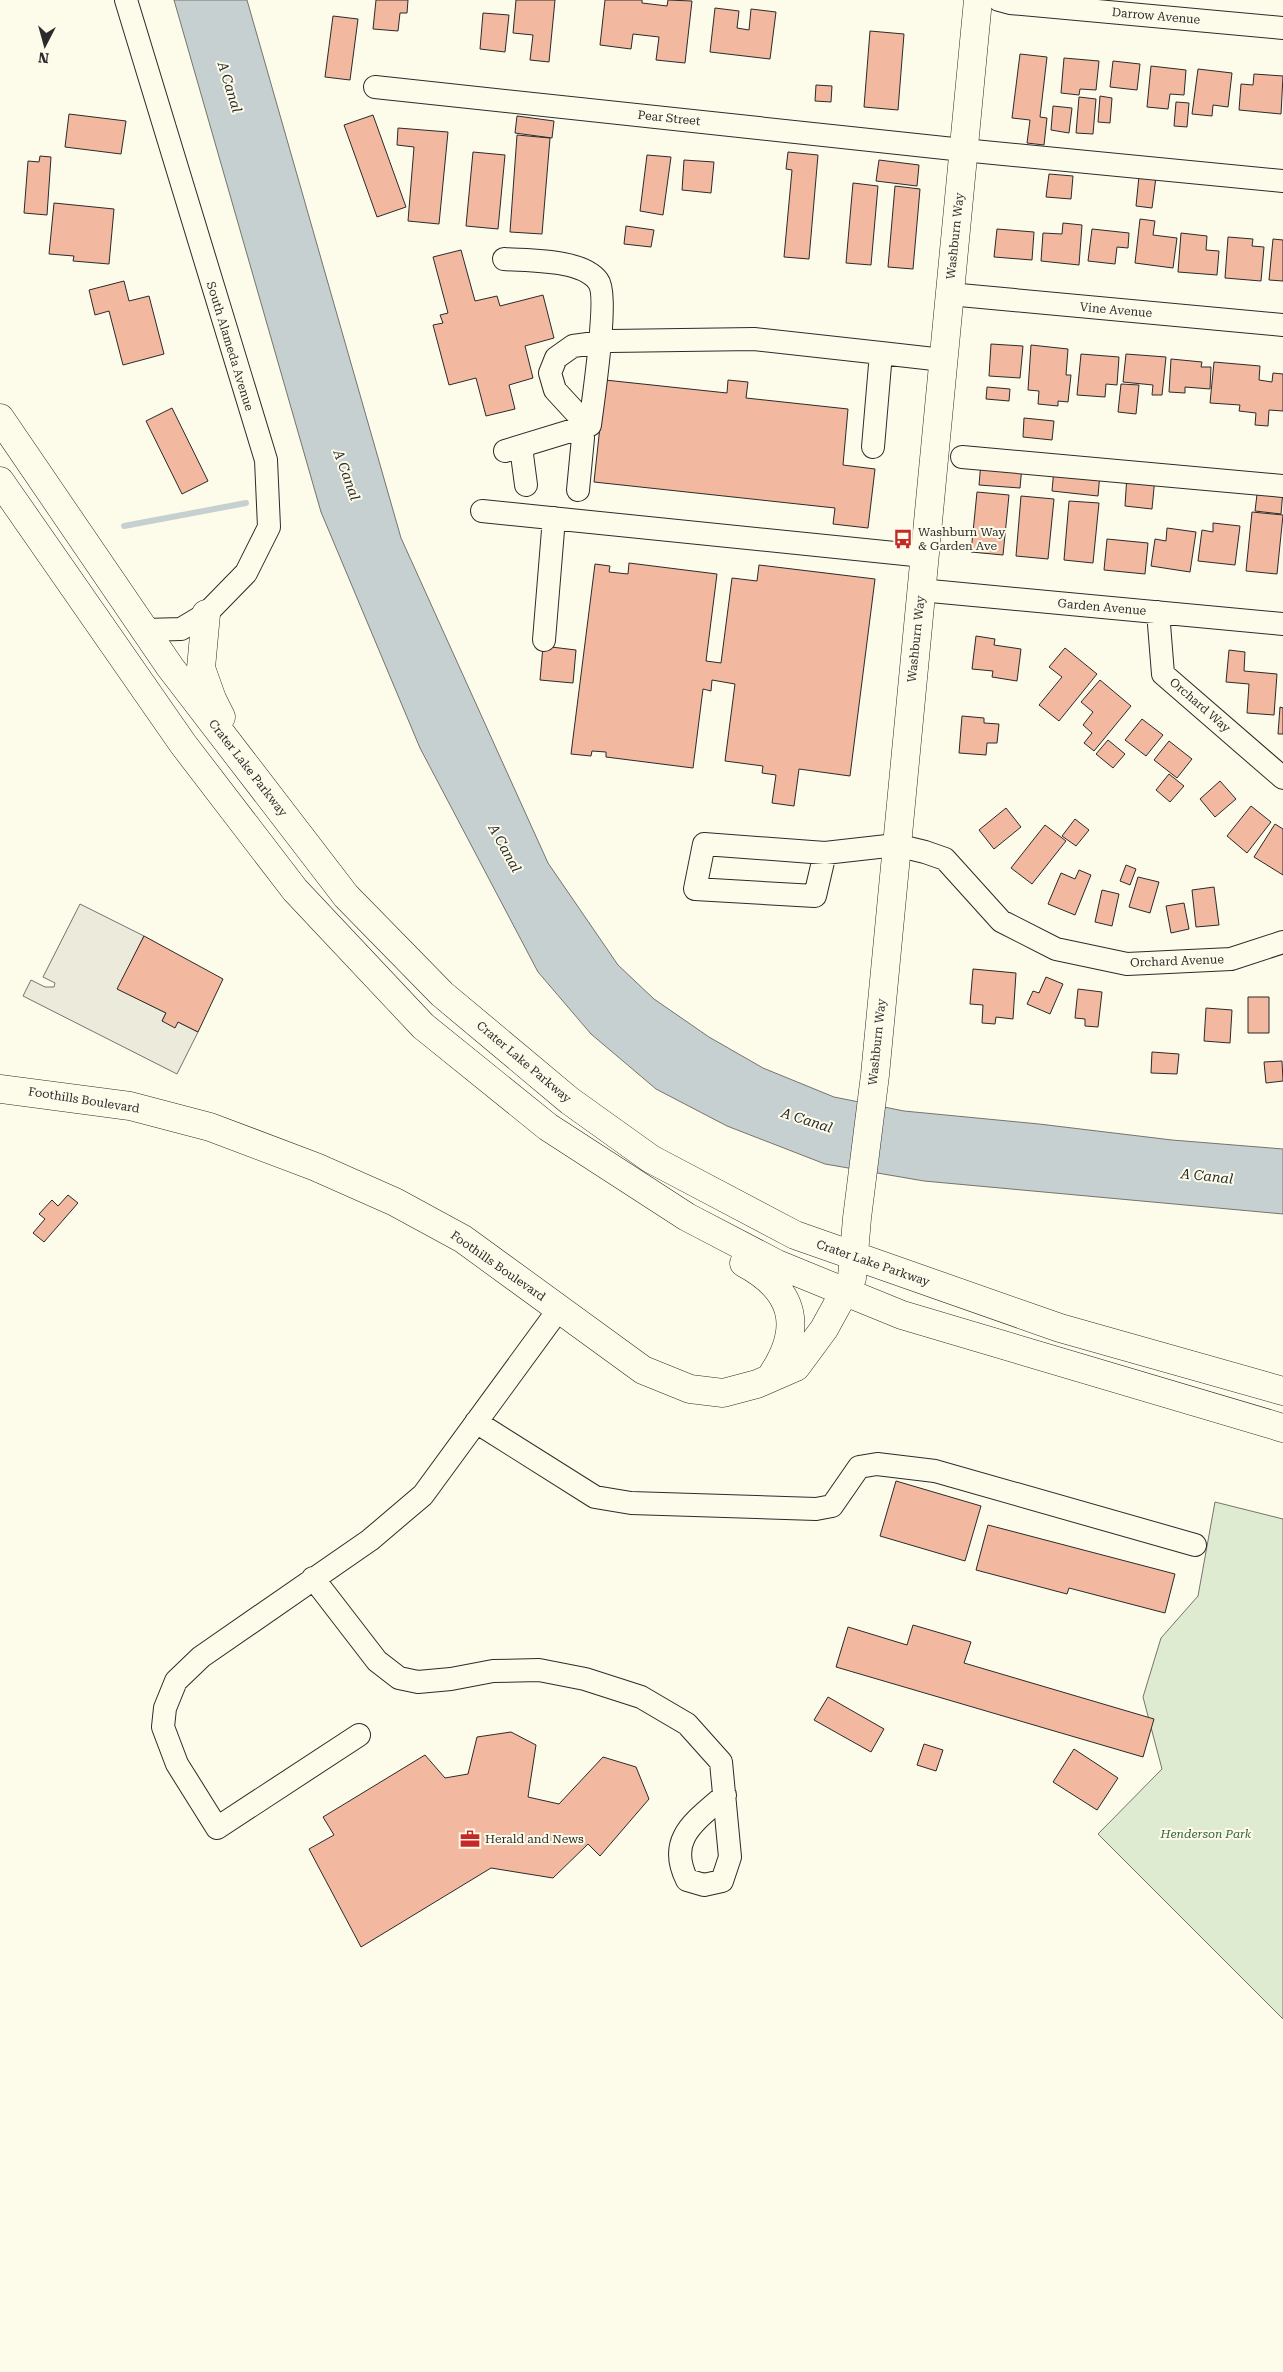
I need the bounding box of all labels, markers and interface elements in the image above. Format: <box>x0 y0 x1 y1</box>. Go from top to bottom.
street label: Darrow Avenue <box>1111 5 1201 27</box>
north arrow <box>20 20 70 70</box>
text: N <box>37 49 50 66</box>
water label: A Canal <box>214 59 245 114</box>
street label: Pear Street <box>637 108 702 128</box>
street label: Washburn Way <box>943 191 967 280</box>
street label: South Alameda Avenue <box>204 280 256 413</box>
street label: Vine Avenue <box>1079 300 1153 320</box>
water label: A Canal <box>330 447 363 502</box>
place label: Washburn Way & Garden Ave <box>918 525 1006 553</box>
bus stop icon: Washburn Way & Garden Ave <box>892 528 914 550</box>
street label: Washburn Way <box>904 594 928 683</box>
street label: Garden Avenue <box>1057 596 1147 618</box>
street label: Orchard Way <box>1167 675 1234 736</box>
street label: Crater Lake Parkway <box>206 717 291 820</box>
water label: A Canal <box>485 820 525 875</box>
street label: Orchard Avenue <box>1130 952 1225 970</box>
street label: Washburn Way <box>865 997 889 1086</box>
street label: Crater Lake Parkway <box>474 1018 575 1106</box>
street label: Foothills Boulevard <box>27 1084 141 1116</box>
water label: A Canal <box>779 1104 834 1136</box>
water label: A Canal <box>1179 1165 1234 1187</box>
street label: Foothills Boulevard <box>448 1228 548 1304</box>
street label: Crater Lake Parkway <box>814 1237 932 1289</box>
park label: Henderson Park <box>1160 1827 1252 1841</box>
office icon: Herald and News <box>459 1828 481 1850</box>
place label: Herald and News <box>485 1832 584 1846</box>

